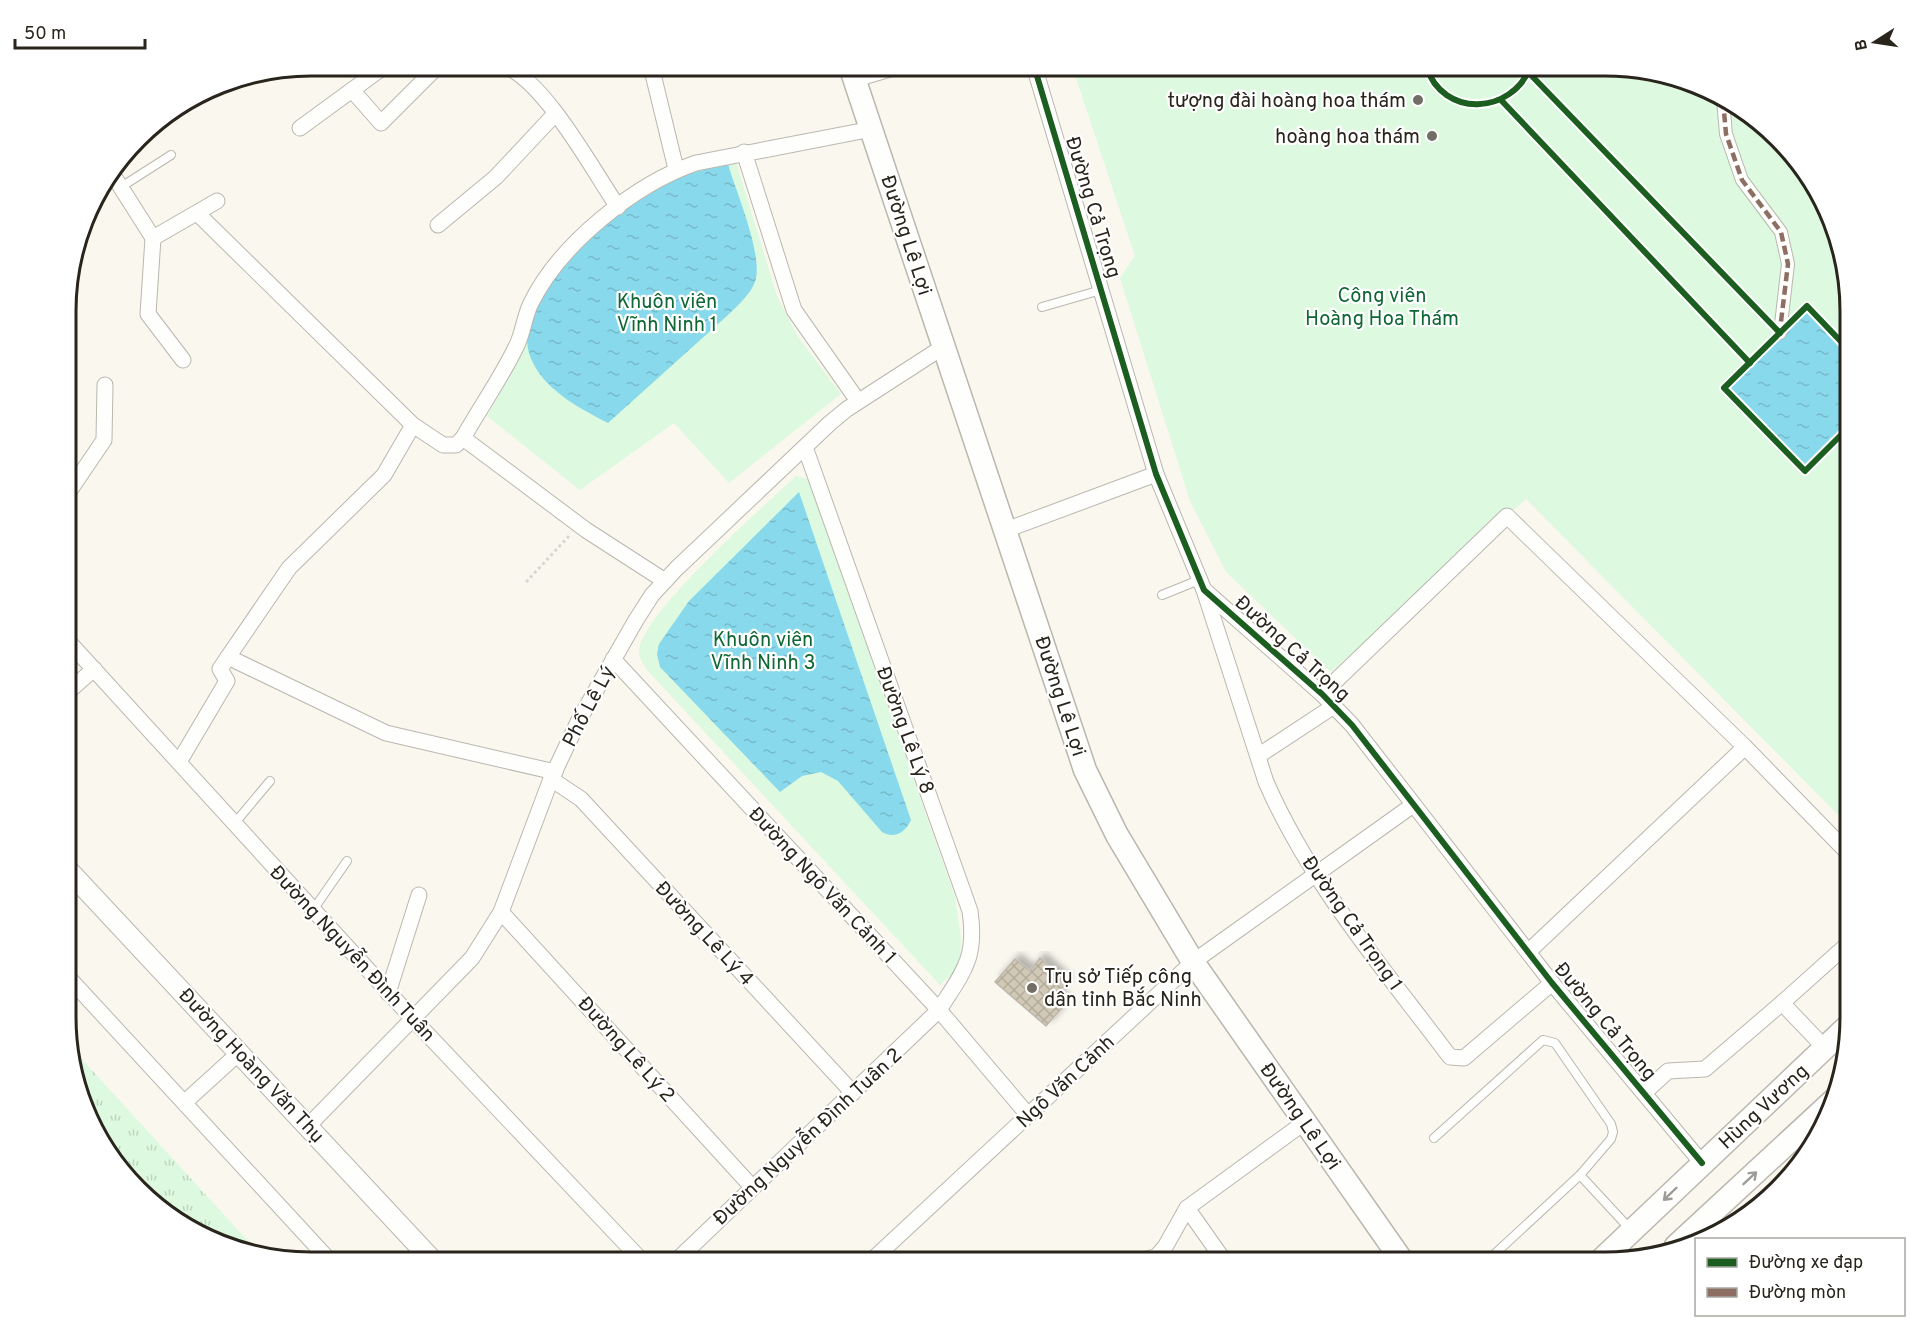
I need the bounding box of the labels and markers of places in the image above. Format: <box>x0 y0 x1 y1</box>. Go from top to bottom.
place label: tượng đài hoàng hoa thám <box>1168 89 1406 115</box>
marker: tượng đài hoàng hoa thám <box>1411 93 1425 107</box>
place label: hoàng hoa thám <box>1275 125 1420 151</box>
marker: hoàng hoa thám <box>1425 129 1439 143</box>
place label: Trụ sở Tiếp công dân tỉnh Bắc Ninh <box>1044 964 1202 1014</box>
marker: Trụ sở Tiếp công dân tỉnh Bắc Ninh <box>1025 981 1039 995</box>

